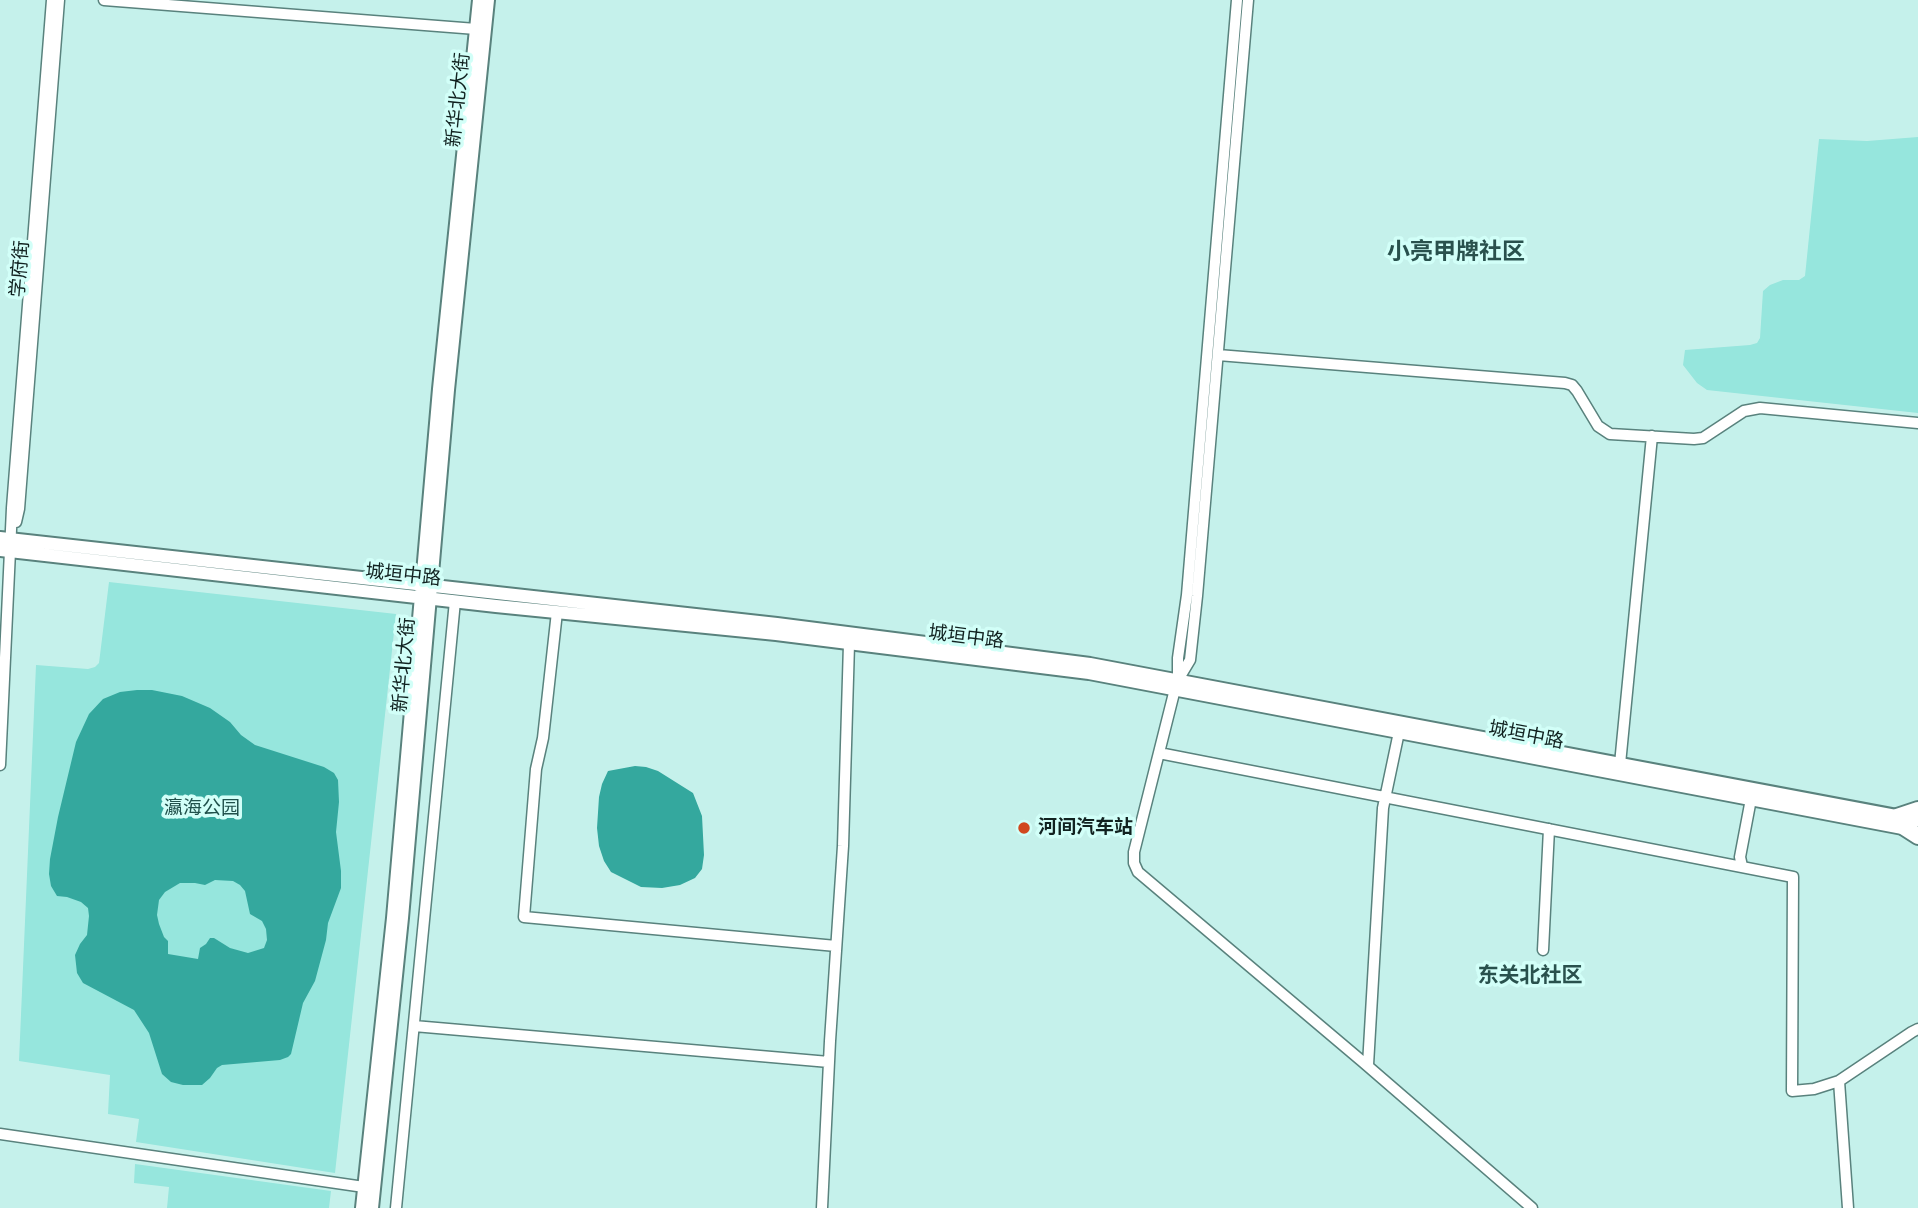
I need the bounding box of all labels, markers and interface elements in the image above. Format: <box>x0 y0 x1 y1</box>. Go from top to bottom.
street label: 新华北大街 <box>443 52 475 148</box>
district label: 小亮甲牌社区 <box>1387 239 1525 267</box>
street label: 学府街 <box>7 240 35 298</box>
street label: 城垣中路 <box>364 561 442 591</box>
street label: 新华北大街 <box>390 617 420 713</box>
street label: 城垣中路 <box>927 622 1005 654</box>
street label: 城垣中路 <box>1487 718 1565 754</box>
park label: 瀛海公园 <box>164 798 240 820</box>
place label: 河间汽车站 <box>1038 817 1133 839</box>
marker: 河间汽车站 <box>1016 820 1032 836</box>
district label: 东关北社区 <box>1478 964 1582 990</box>

